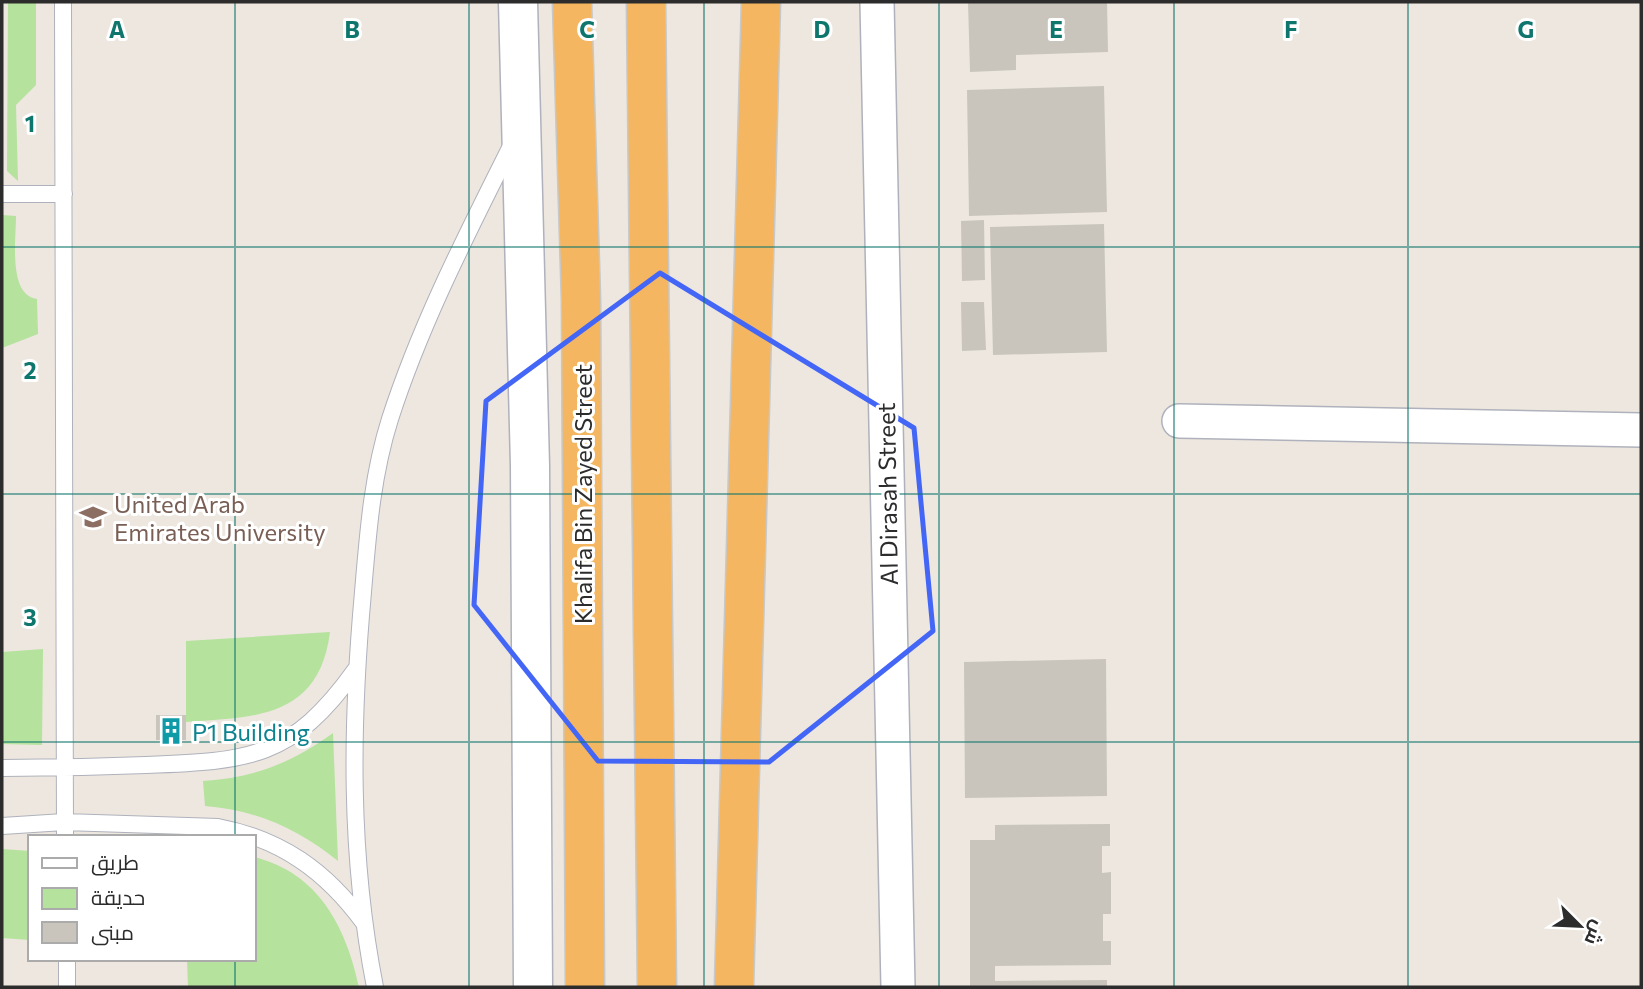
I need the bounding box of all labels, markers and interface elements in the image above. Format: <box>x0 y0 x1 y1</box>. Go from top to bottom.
text: A <box>109 15 126 43</box>
text: B <box>344 15 360 43</box>
text: C <box>579 15 595 43</box>
text: D <box>814 15 831 43</box>
text: E <box>1049 15 1063 43</box>
text: F <box>1284 15 1298 43</box>
text: G <box>1518 15 1534 43</box>
text: 1 <box>25 109 35 137</box>
text: 2 <box>23 356 37 384</box>
street label: Khalifa Bin Zayed Street <box>568 364 597 624</box>
street label: Al Dirasah Street <box>871 402 903 586</box>
place label: United Arab Emirates University <box>114 489 326 546</box>
school or university icon: United Arab Emirates University <box>78 502 108 532</box>
text: 3 <box>23 603 37 631</box>
building icon: P1 Building <box>156 716 186 746</box>
place label: P1 Building <box>192 717 310 746</box>
legend <box>28 835 256 961</box>
text: طريق <box>91 849 139 876</box>
text: حديقة <box>91 884 145 909</box>
north arrow <box>1545 891 1615 961</box>
text: ش <box>1580 917 1611 949</box>
text: مبنى <box>91 919 134 946</box>

